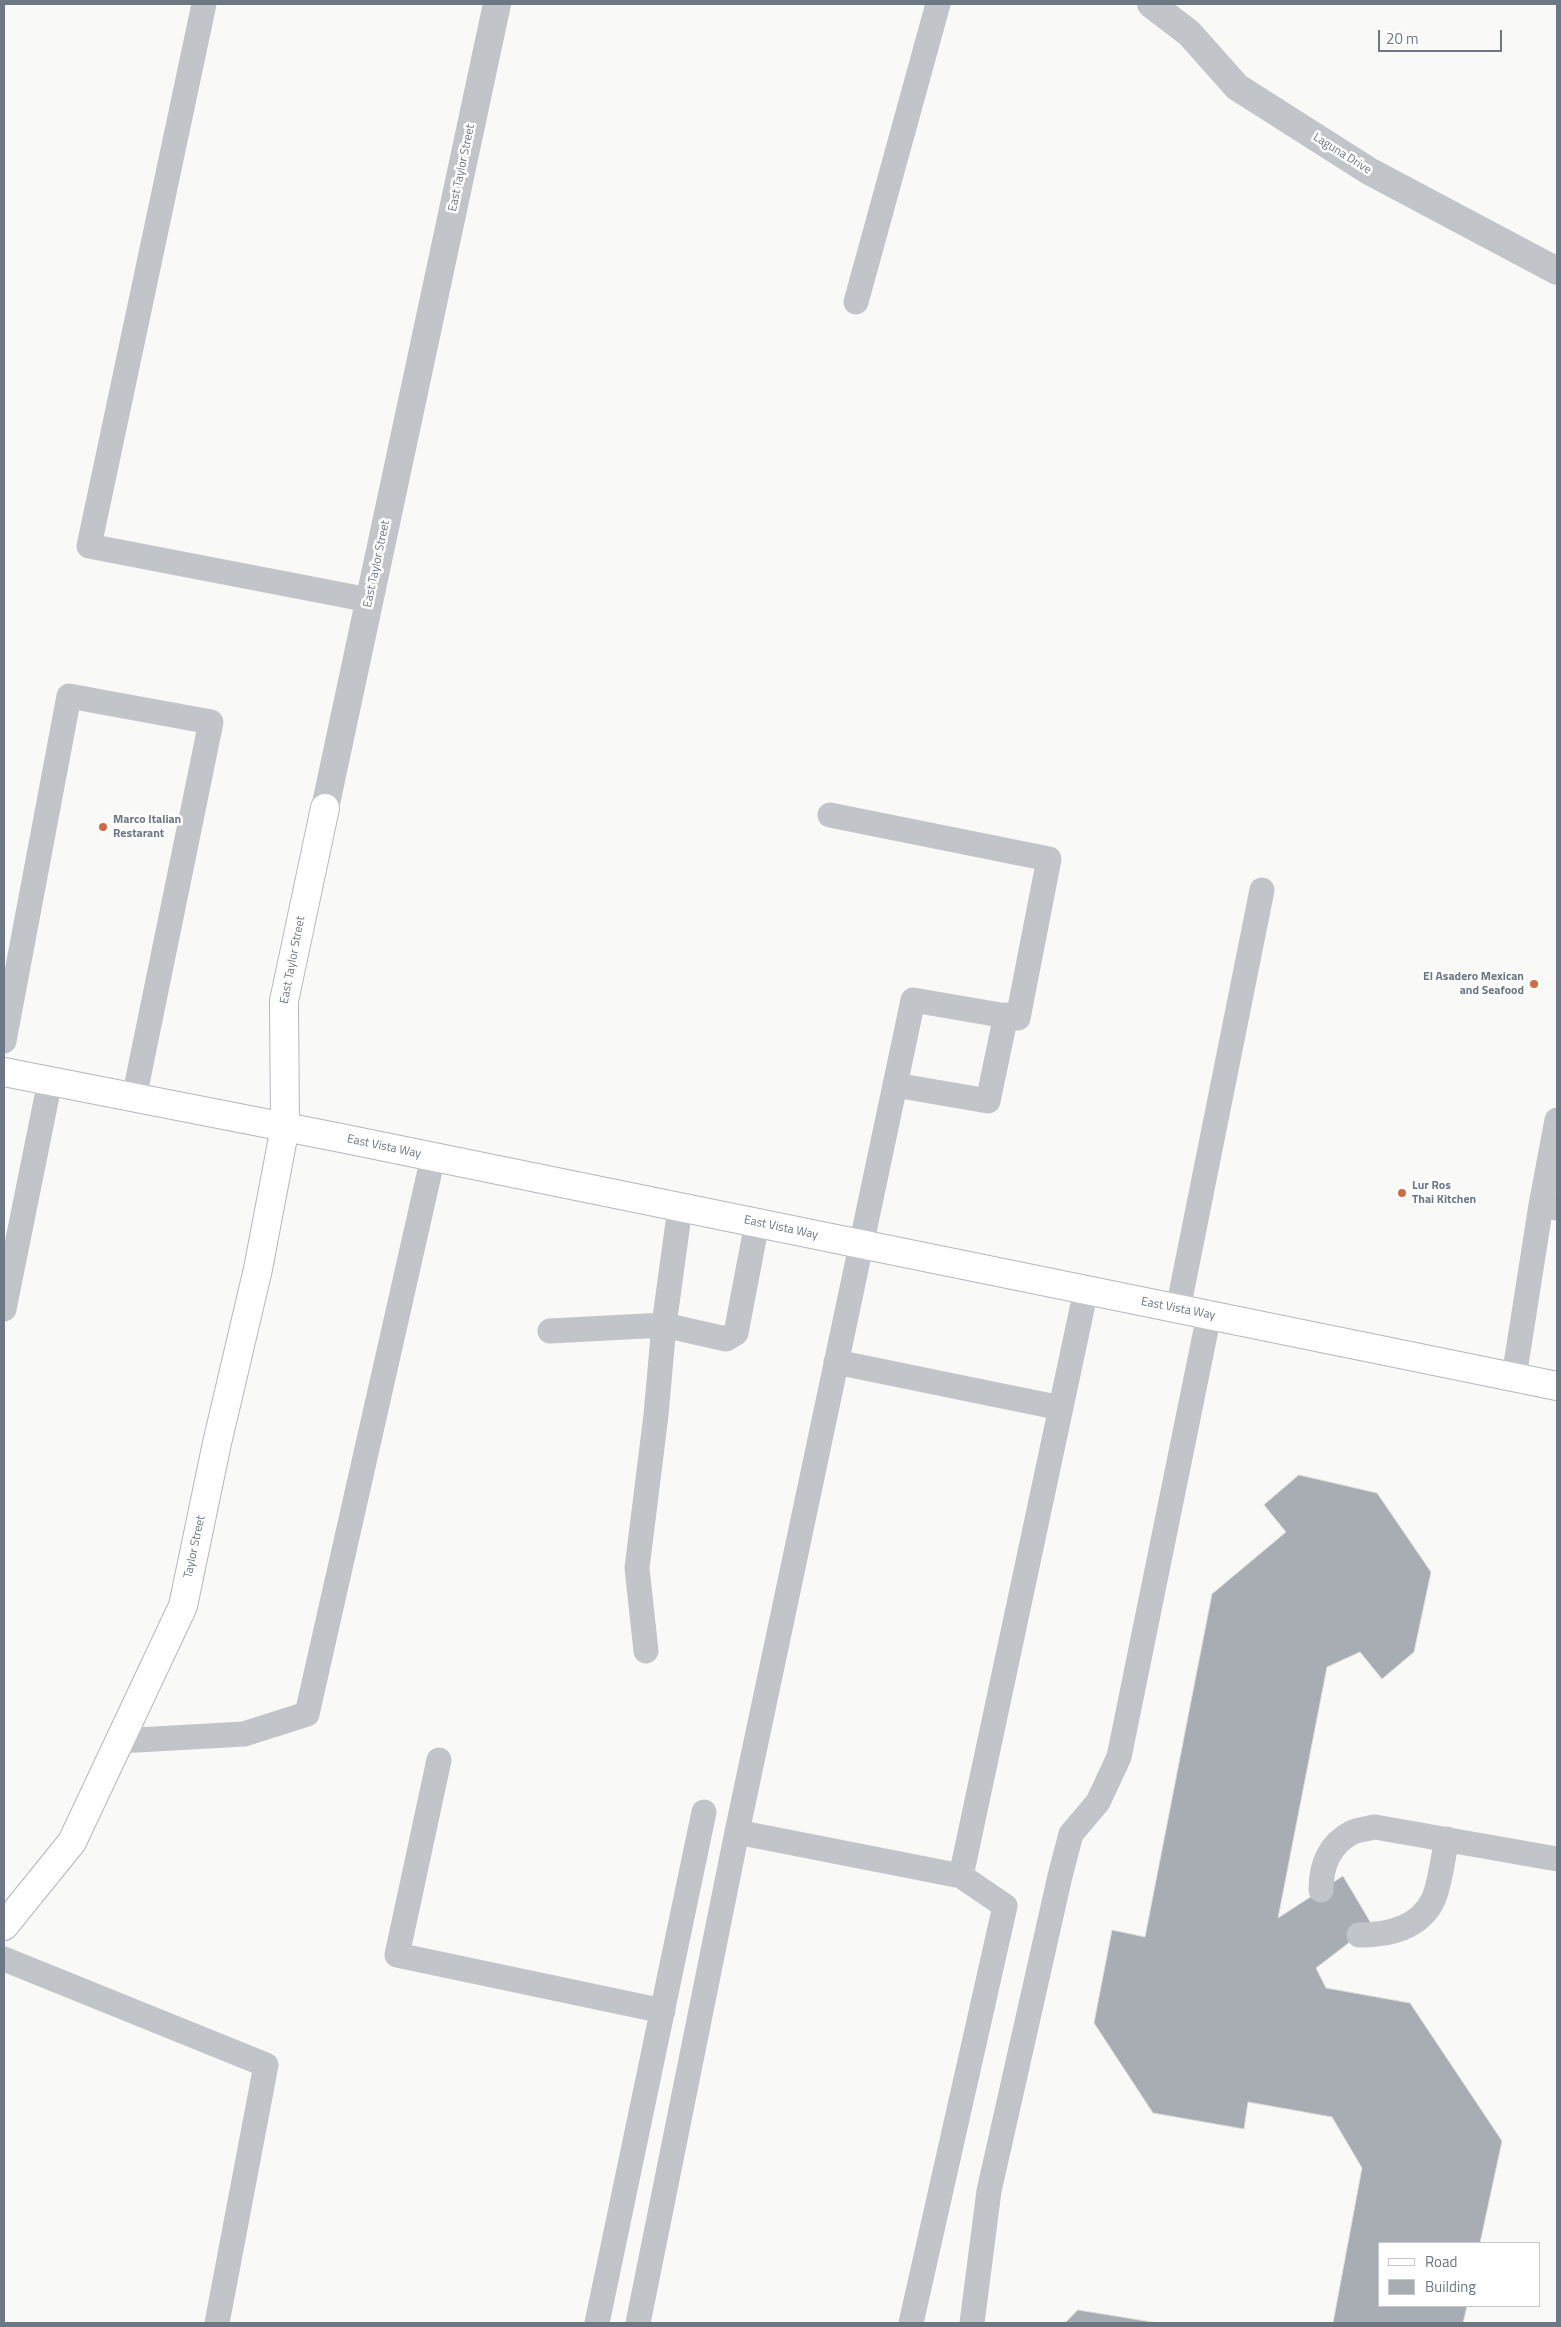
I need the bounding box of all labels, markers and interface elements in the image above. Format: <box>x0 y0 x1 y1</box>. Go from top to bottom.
scale bar <box>1381 20 1505 52</box>
text: 20 m <box>1386 27 1419 50</box>
street label: East Taylor Street <box>446 123 478 213</box>
street label: Laguna Drive <box>1310 131 1374 177</box>
street label: East Taylor Street <box>361 519 393 609</box>
place label: Marco Italian Restarant <box>113 813 181 841</box>
marker: Marco Italian Restarant <box>97 821 109 833</box>
street label: East Taylor Street <box>277 915 309 1005</box>
place label: El Asadero Mexican and Seafood <box>1423 970 1524 998</box>
marker: El Asadero Mexican and Seafood <box>1528 978 1540 990</box>
street label: East Vista Way <box>346 1132 422 1162</box>
place label: Lur Ros Thai Kitchen <box>1412 1179 1476 1207</box>
marker: Lur Ros Thai Kitchen <box>1396 1187 1408 1199</box>
street label: East Vista Way <box>743 1213 819 1243</box>
street label: East Vista Way <box>1140 1295 1216 1323</box>
street label: Taylor Street <box>181 1514 209 1580</box>
legend <box>1378 2242 1541 2307</box>
text: Road <box>1425 2250 1457 2273</box>
text: Building <box>1425 2275 1476 2298</box>

